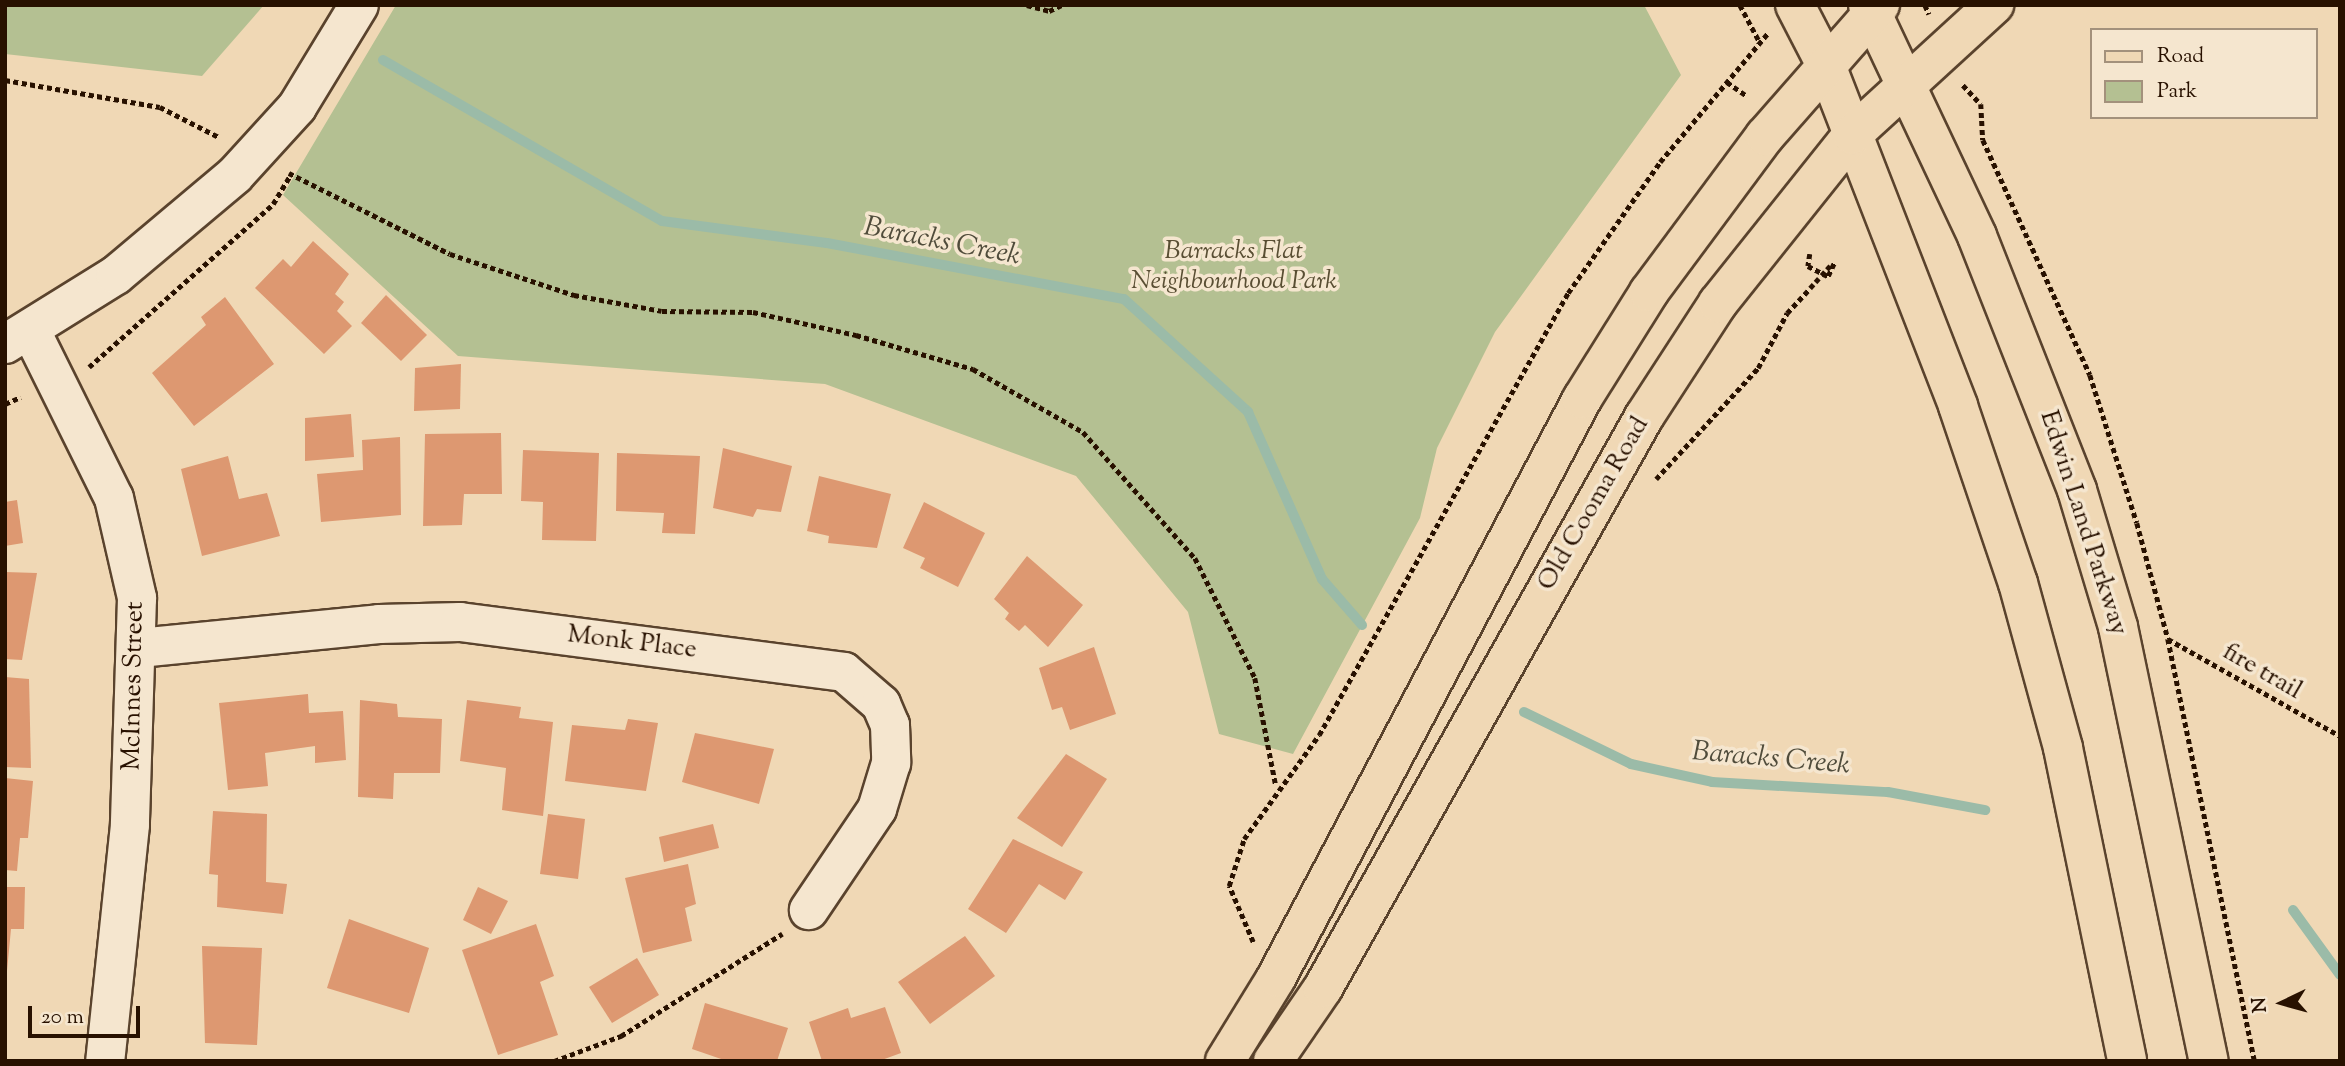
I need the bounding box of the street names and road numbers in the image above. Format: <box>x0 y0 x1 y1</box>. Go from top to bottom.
street label: Edwin Land Parkway <box>2032 407 2134 639</box>
street label: Old Cooma Road <box>1532 412 1656 596</box>
street label: McInnes Street <box>117 601 151 771</box>
street label: Monk Place <box>565 620 699 666</box>
street label: fire trail <box>2217 637 2307 707</box>

